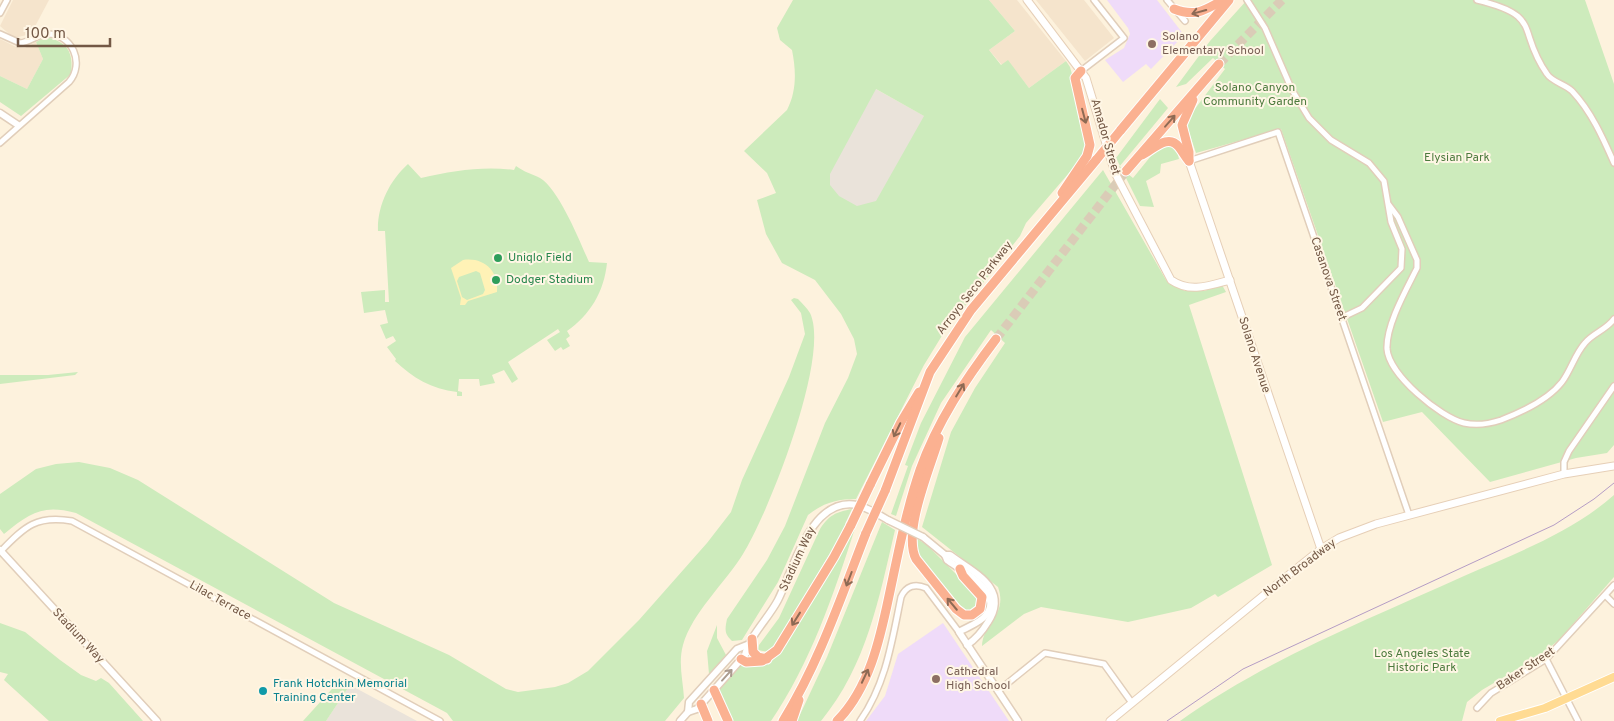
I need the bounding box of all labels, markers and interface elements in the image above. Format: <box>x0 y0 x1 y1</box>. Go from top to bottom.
one-way arrow <box>1192 8 1208 17</box>
scale bar <box>18 15 110 47</box>
text: 100 m <box>25 25 66 44</box>
place label: Solano Elementary School <box>1162 29 1264 59</box>
marker: Solano Elementary School <box>1146 38 1158 50</box>
park label: Solano Canyon Community Garden <box>1203 80 1307 110</box>
street label: Amador Street <box>1086 97 1124 177</box>
one-way arrow <box>1080 107 1090 123</box>
one-way arrow <box>1164 114 1176 127</box>
park label: Elysian Park <box>1424 150 1490 166</box>
street label: Casanova Street <box>1306 235 1350 323</box>
street label: Arroyo Seco Parkway <box>933 238 1017 338</box>
place label: Uniqlo Field <box>508 250 572 266</box>
marker: Uniqlo Field <box>492 252 504 264</box>
place label: Dodger Stadium <box>506 272 593 288</box>
marker: Dodger Stadium <box>490 274 502 286</box>
street label: Solano Avenue <box>1234 315 1274 395</box>
one-way arrow <box>955 384 965 398</box>
one-way arrow <box>892 422 902 437</box>
street label: Stadium Way <box>776 524 820 594</box>
street label: North Broadway <box>1260 535 1340 601</box>
one-way arrow <box>843 571 853 586</box>
street label: Lilac Terrace <box>186 577 254 625</box>
one-way arrow <box>946 597 958 610</box>
street label: Stadium Way <box>48 605 108 667</box>
one-way arrow <box>791 611 801 625</box>
street label: Baker Street <box>1494 644 1558 694</box>
park label: Los Angeles State Historic Park <box>1374 646 1470 676</box>
place label: Cathedral High School <box>946 664 1010 694</box>
one-way arrow <box>721 668 733 681</box>
one-way arrow <box>861 669 870 684</box>
marker: Cathedral High School <box>930 673 942 685</box>
place label: Frank Hotchkin Memorial Training Center <box>273 676 407 706</box>
marker: Frank Hotchkin Memorial Training Center <box>257 685 269 697</box>

